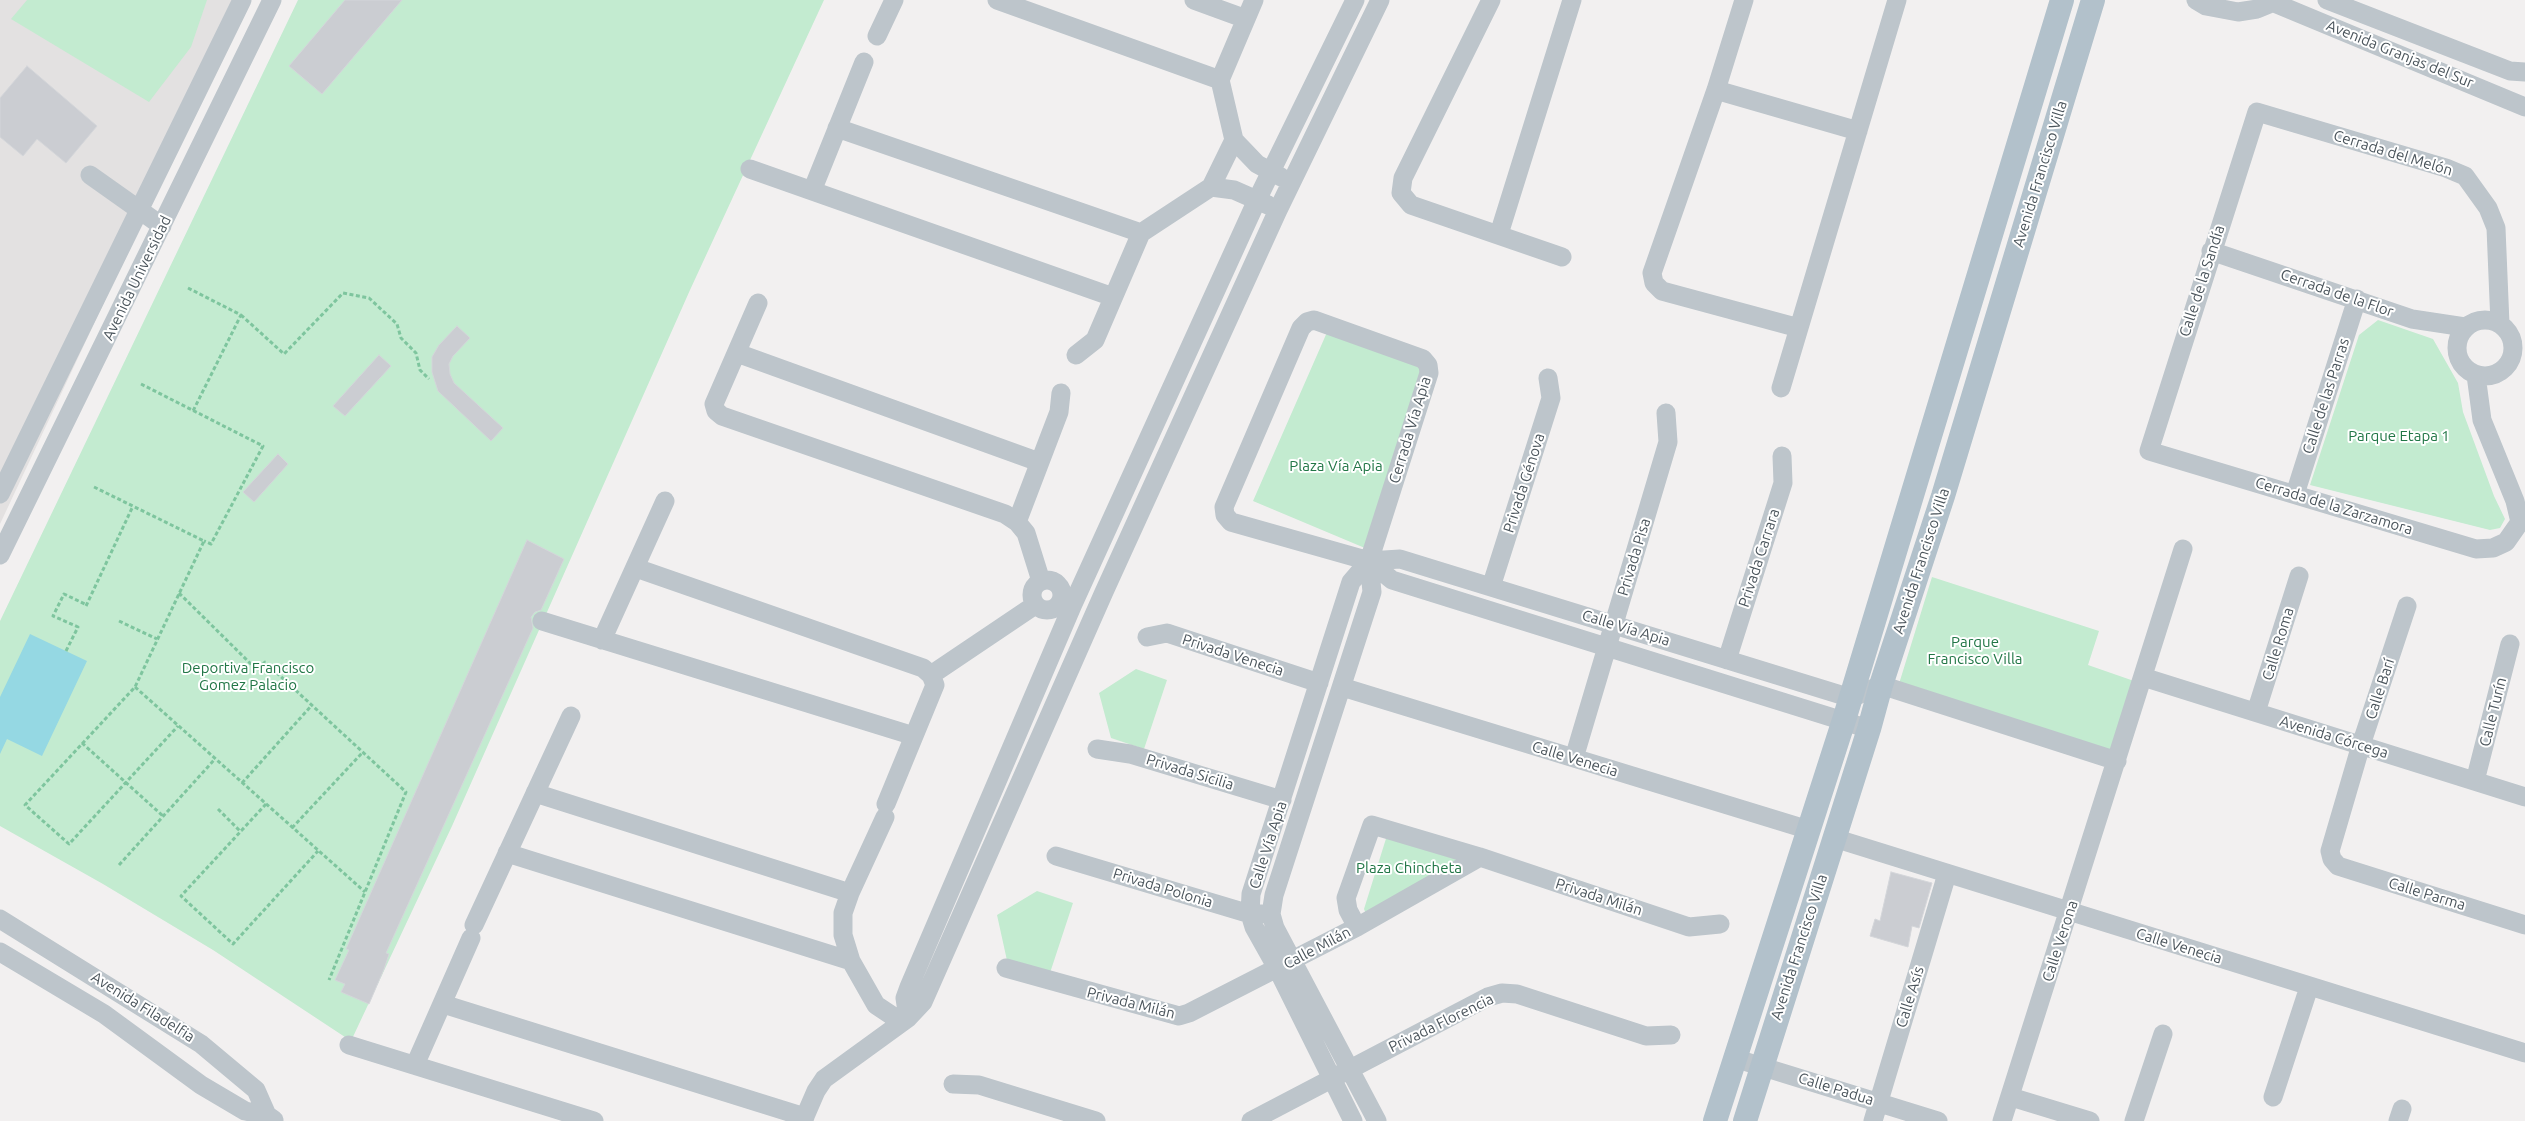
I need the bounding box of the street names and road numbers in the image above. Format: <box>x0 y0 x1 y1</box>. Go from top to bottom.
street label: Avenida Granjas del Sur <box>2324 16 2476 92</box>
street label: Avenida Francisco Villa <box>2009 99 2071 249</box>
street label: Cerrada del Melón <box>2331 126 2455 180</box>
street label: Avenida Universidad <box>99 213 175 343</box>
street label: Calle de la Sandía <box>2175 223 2229 339</box>
street label: Cerrada de la Flor <box>2278 265 2396 321</box>
street label: Calle de las Parras <box>2299 336 2353 456</box>
street label: Cerrada Vía Apia <box>1385 374 1435 486</box>
street label: Privada Génova <box>1499 431 1549 535</box>
street label: Cerrada de la Zarzamora <box>2253 473 2415 539</box>
street label: Avenida Francisco Villa <box>1889 486 1953 636</box>
street label: Privada Carrara <box>1735 506 1783 610</box>
street label: Privada Pisa <box>1614 516 1654 598</box>
street label: Calle Roma <box>2258 605 2298 683</box>
street label: Calle Vía Apia <box>1580 606 1672 650</box>
street label: Privada Venecia <box>1180 630 1286 680</box>
street label: Calle Barí <box>2362 656 2398 722</box>
street label: Calle Turín <box>2476 675 2510 749</box>
street label: Avenida Córcega <box>2278 712 2390 762</box>
street label: Calle Venecia <box>1530 737 1620 781</box>
street label: Privada Sicilia <box>1144 750 1236 794</box>
street label: Calle Vía Apia <box>1245 799 1291 891</box>
street label: Privada Polonia <box>1111 864 1215 912</box>
street label: Avenida Francisco Villa <box>1767 872 1831 1022</box>
street label: Calle Parma <box>2386 874 2468 914</box>
street label: Privada Milán <box>1553 875 1645 919</box>
street label: Calle Verona <box>2038 898 2082 984</box>
street label: Calle Milán <box>1280 923 1354 973</box>
street label: Calle Venecia <box>2134 924 2224 968</box>
street label: Calle Asís <box>1892 964 1928 1030</box>
street label: Avenida Filadelfia <box>88 968 198 1046</box>
street label: Privada Milán <box>1085 983 1177 1023</box>
street label: Privada Florencia <box>1386 990 1496 1056</box>
street label: Calle Padua <box>1796 1069 1876 1109</box>

